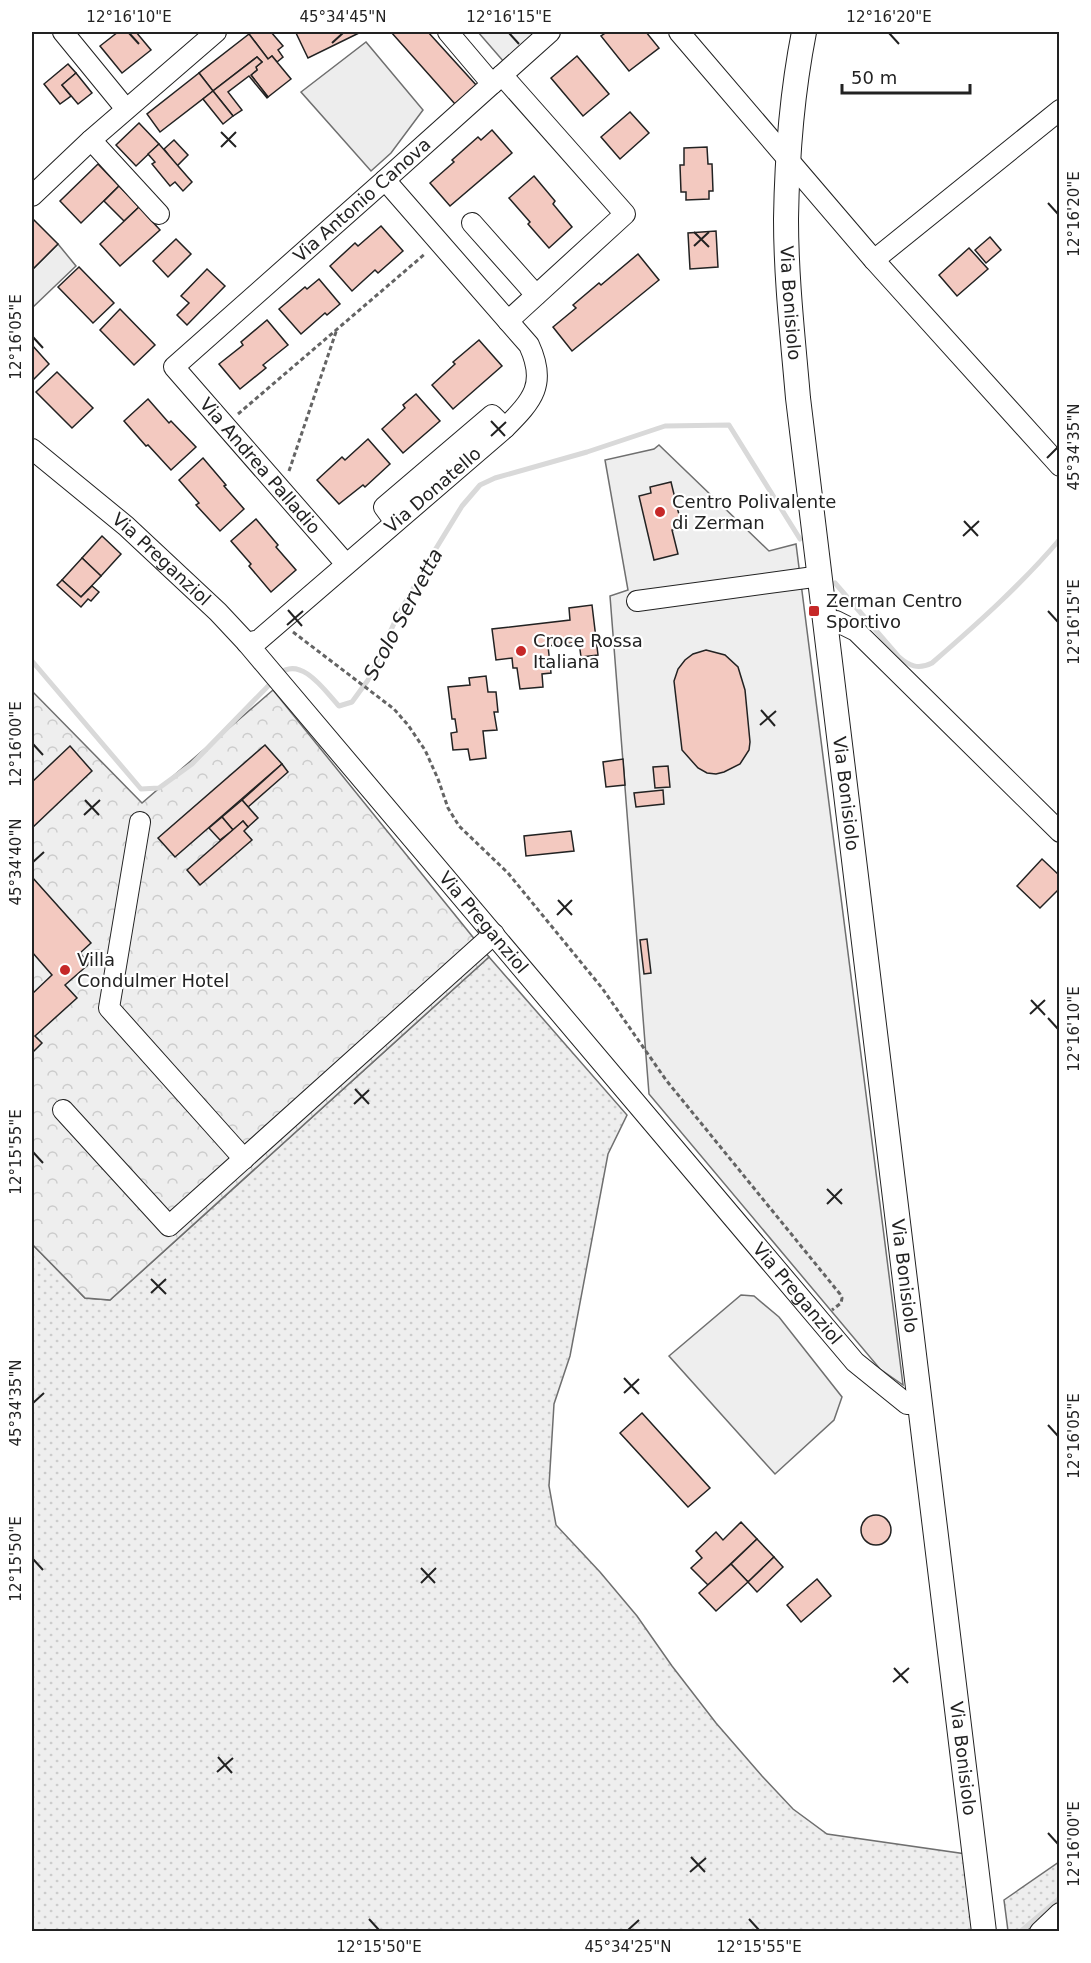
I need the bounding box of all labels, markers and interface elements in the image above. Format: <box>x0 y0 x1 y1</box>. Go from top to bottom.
text: 12°16'10"E <box>86 8 172 26</box>
text: 45°34'45"N <box>299 8 387 26</box>
text: 12°16'15"E <box>466 8 552 26</box>
text: 12°16'20"E <box>846 8 932 26</box>
scale bar <box>842 57 970 95</box>
text: 50 m <box>851 67 897 88</box>
street label: Via Antonio Canova <box>289 133 435 266</box>
text: 12°16'20"E <box>1065 171 1083 257</box>
street label: Via Bonisiolo <box>776 245 806 361</box>
text: 12°16'05"E <box>7 294 25 380</box>
street label: Via Andrea Palladio <box>196 393 325 538</box>
text: 45°34'35"N <box>1065 403 1083 491</box>
street label: Via Donatello <box>380 443 485 537</box>
place label: Centro Polivalente di Zerman <box>672 491 836 533</box>
marker: Centro Polivalente di Zerman <box>653 505 667 519</box>
street label: Via Preganziol <box>108 508 215 610</box>
water label: Scolo Servetta <box>358 544 448 684</box>
text: 12°16'15"E <box>1065 579 1083 665</box>
place label: Zerman Centro Sportivo <box>826 590 962 632</box>
marker: Zerman Centro Sportivo <box>807 604 821 618</box>
place label: Croce Rossa Italiana <box>533 630 643 672</box>
marker: Croce Rossa Italiana <box>514 644 528 658</box>
text: 12°16'00"E <box>7 701 25 787</box>
street label: Via Bonisiolo <box>829 735 864 852</box>
text: 45°34'40"N <box>7 818 25 906</box>
street label: Via Preganziol <box>435 867 533 977</box>
place label: Villa Condulmer Hotel <box>77 949 229 991</box>
marker: Villa Condulmer Hotel <box>58 963 72 977</box>
text: 12°16'10"E <box>1065 986 1083 1072</box>
text: 12°15'55"E <box>7 1109 25 1195</box>
street label: Via Bonisiolo <box>888 1218 922 1334</box>
street label: Via Preganziol <box>749 1238 847 1348</box>
text: 45°34'35"N <box>7 1359 25 1447</box>
text: 12°16'05"E <box>1065 1393 1083 1479</box>
text: 12°15'50"E <box>7 1516 25 1602</box>
street label: Via Bonisiolo <box>946 1700 981 1817</box>
text: 12°16'00"E <box>1065 1801 1083 1887</box>
text: 12°15'50"E <box>336 1938 422 1956</box>
text: 45°34'25"N <box>584 1938 672 1956</box>
text: 12°15'55"E <box>716 1938 802 1956</box>

